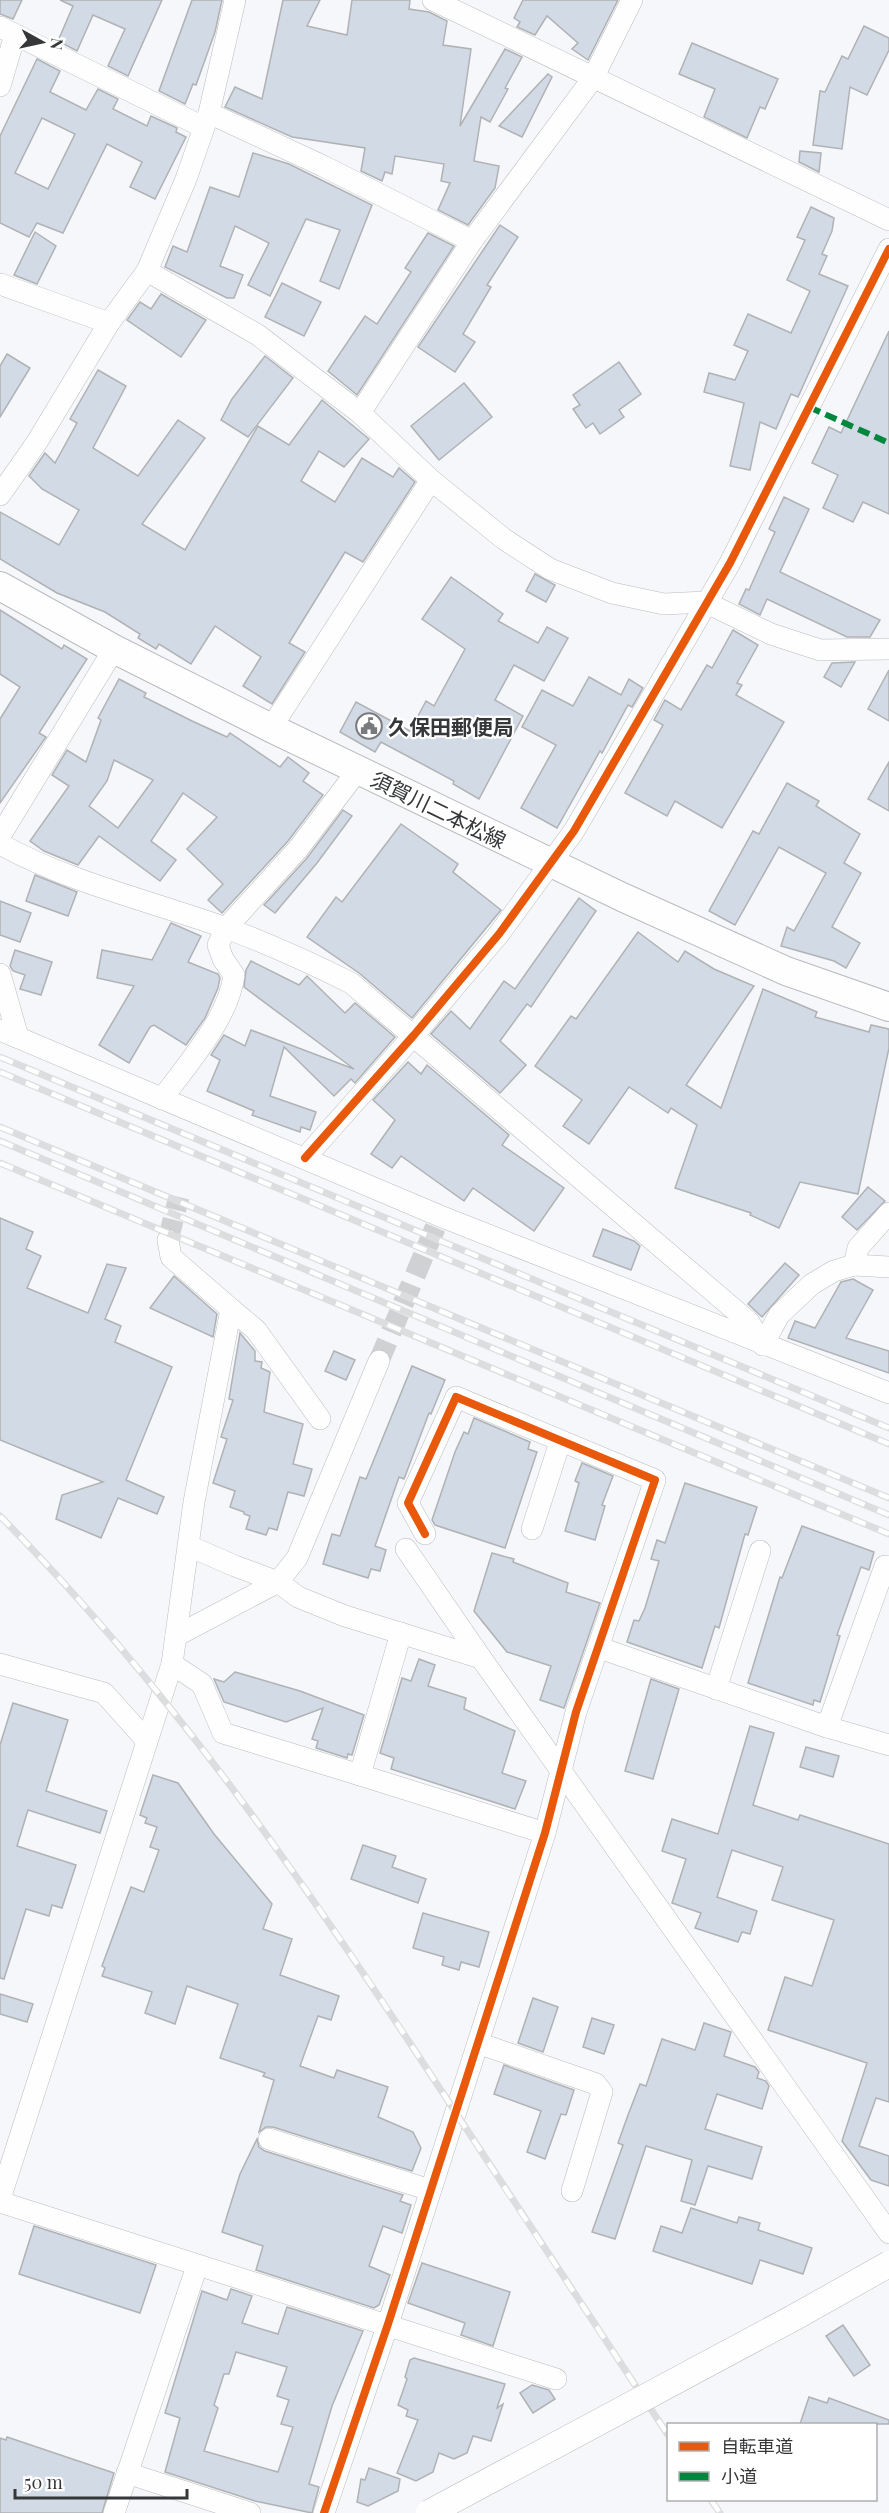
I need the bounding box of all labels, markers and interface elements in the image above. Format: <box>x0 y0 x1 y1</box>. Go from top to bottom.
north arrow <box>12 12 72 72</box>
text: N <box>46 37 69 52</box>
public building icon: 久保田郵便局 <box>354 711 384 741</box>
place label: 久保田郵便局 <box>388 712 514 740</box>
street label: 須賀川二本松線 <box>367 764 511 854</box>
legend <box>667 2423 877 2501</box>
text: 自転車道 <box>721 2434 793 2458</box>
scale bar <box>15 2462 188 2500</box>
text: 小道 <box>721 2464 757 2488</box>
text: 50 m <box>24 2470 63 2494</box>

